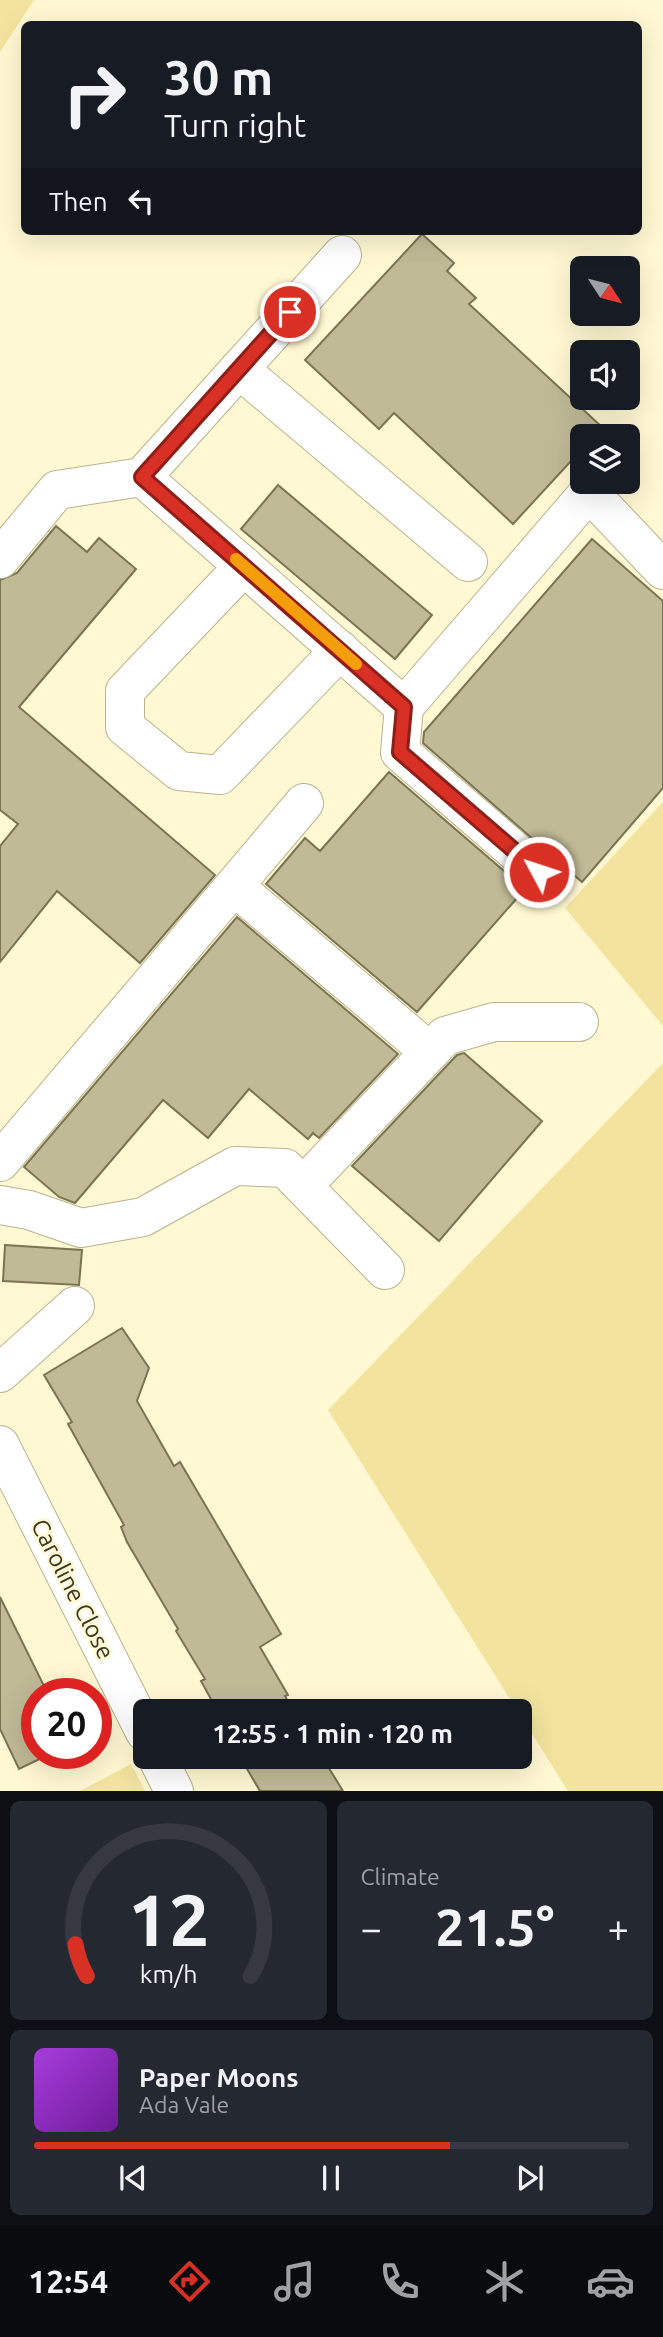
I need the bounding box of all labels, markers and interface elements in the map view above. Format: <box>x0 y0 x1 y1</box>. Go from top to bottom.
icon: right <box>49 49 140 140</box>
text: 30 m <box>164 49 273 104</box>
text: Turn right <box>164 107 306 143</box>
icon: left <box>122 182 160 220</box>
text: Then <box>49 187 108 216</box>
north arrow <box>570 256 640 326</box>
map controls <box>570 256 640 494</box>
pin <box>260 282 320 342</box>
icon: arrive <box>271 293 309 331</box>
button: sound <box>570 340 640 410</box>
button: layers <box>570 424 640 494</box>
position arrow <box>502 835 576 909</box>
street label: Caroline Close <box>26 1515 120 1663</box>
speed limit sign: 20 <box>21 1678 112 1769</box>
text: 12:55 · 1 min · 120 m <box>212 1719 453 1748</box>
text: Climate <box>361 1864 440 1889</box>
text: 12 <box>127 1879 209 1961</box>
text: 21.5° <box>435 1898 554 1956</box>
text: − <box>361 1907 382 1949</box>
text: + <box>608 1907 629 1949</box>
text: km/h <box>139 1960 197 1988</box>
text: Paper Moons <box>139 2063 298 2092</box>
text: Ada Vale <box>139 2092 229 2117</box>
icon: previous <box>114 2159 152 2197</box>
icon: pause <box>312 2159 350 2197</box>
icon: next <box>511 2159 549 2197</box>
icon: directions <box>165 2257 214 2306</box>
icon: music <box>270 2257 319 2306</box>
icon: phone <box>375 2257 424 2306</box>
icon: climate <box>480 2257 529 2306</box>
icon: car <box>586 2257 635 2306</box>
text: 12:54 <box>28 2263 108 2299</box>

